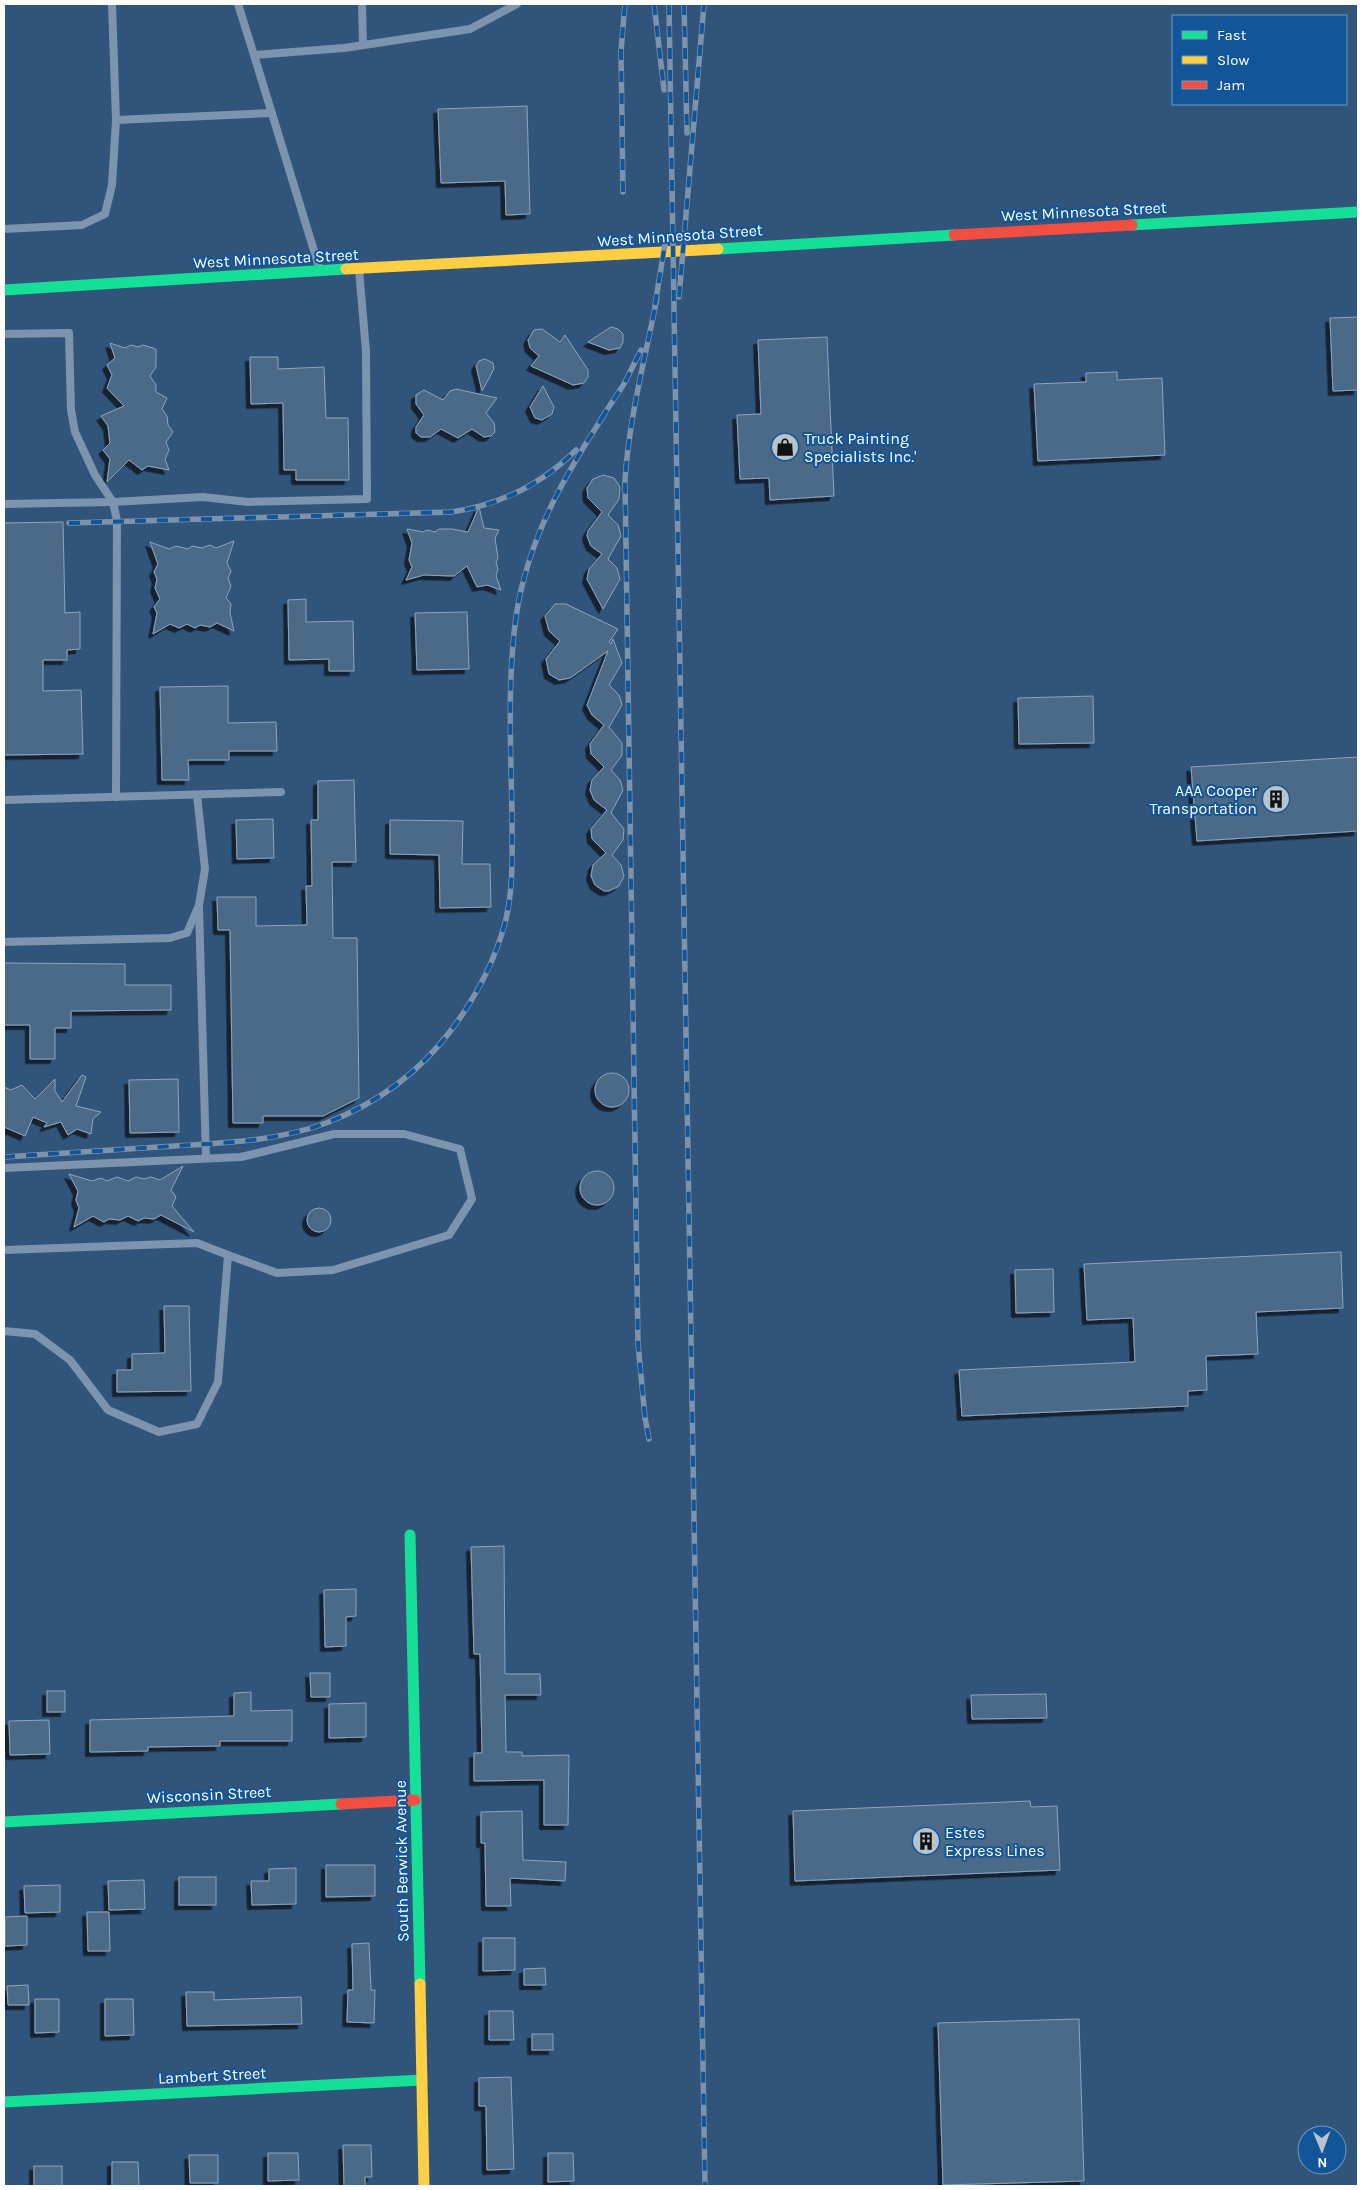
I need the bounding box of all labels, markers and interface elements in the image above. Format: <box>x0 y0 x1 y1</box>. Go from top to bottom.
legend <box>1172 15 1347 105</box>
text: Fast <box>1217 26 1247 44</box>
text: Slow <box>1217 51 1249 69</box>
text: Jam <box>1217 76 1245 94</box>
street label: West Minnesota Street <box>1001 198 1167 225</box>
street label: West Minnesota Street <box>597 220 763 251</box>
street label: West Minnesota Street <box>193 245 359 272</box>
place label: Truck Painting Specialists Inc.' <box>804 429 916 466</box>
shop icon: Truck Painting Specialists Inc.' <box>770 432 800 462</box>
place label: AAA Cooper Transportation <box>1150 781 1257 818</box>
building icon: AAA Cooper Transportation <box>1261 784 1291 814</box>
street label: South Berwick Avenue <box>391 1780 412 1942</box>
street label: Wisconsin Street <box>146 1782 272 1807</box>
place label: Estes Express Lines <box>945 1823 1045 1860</box>
building icon: Estes Express Lines <box>911 1826 941 1856</box>
street label: Lambert Street <box>157 2063 267 2088</box>
north arrow <box>1297 2125 1347 2175</box>
text: N <box>1317 2154 1327 2171</box>

